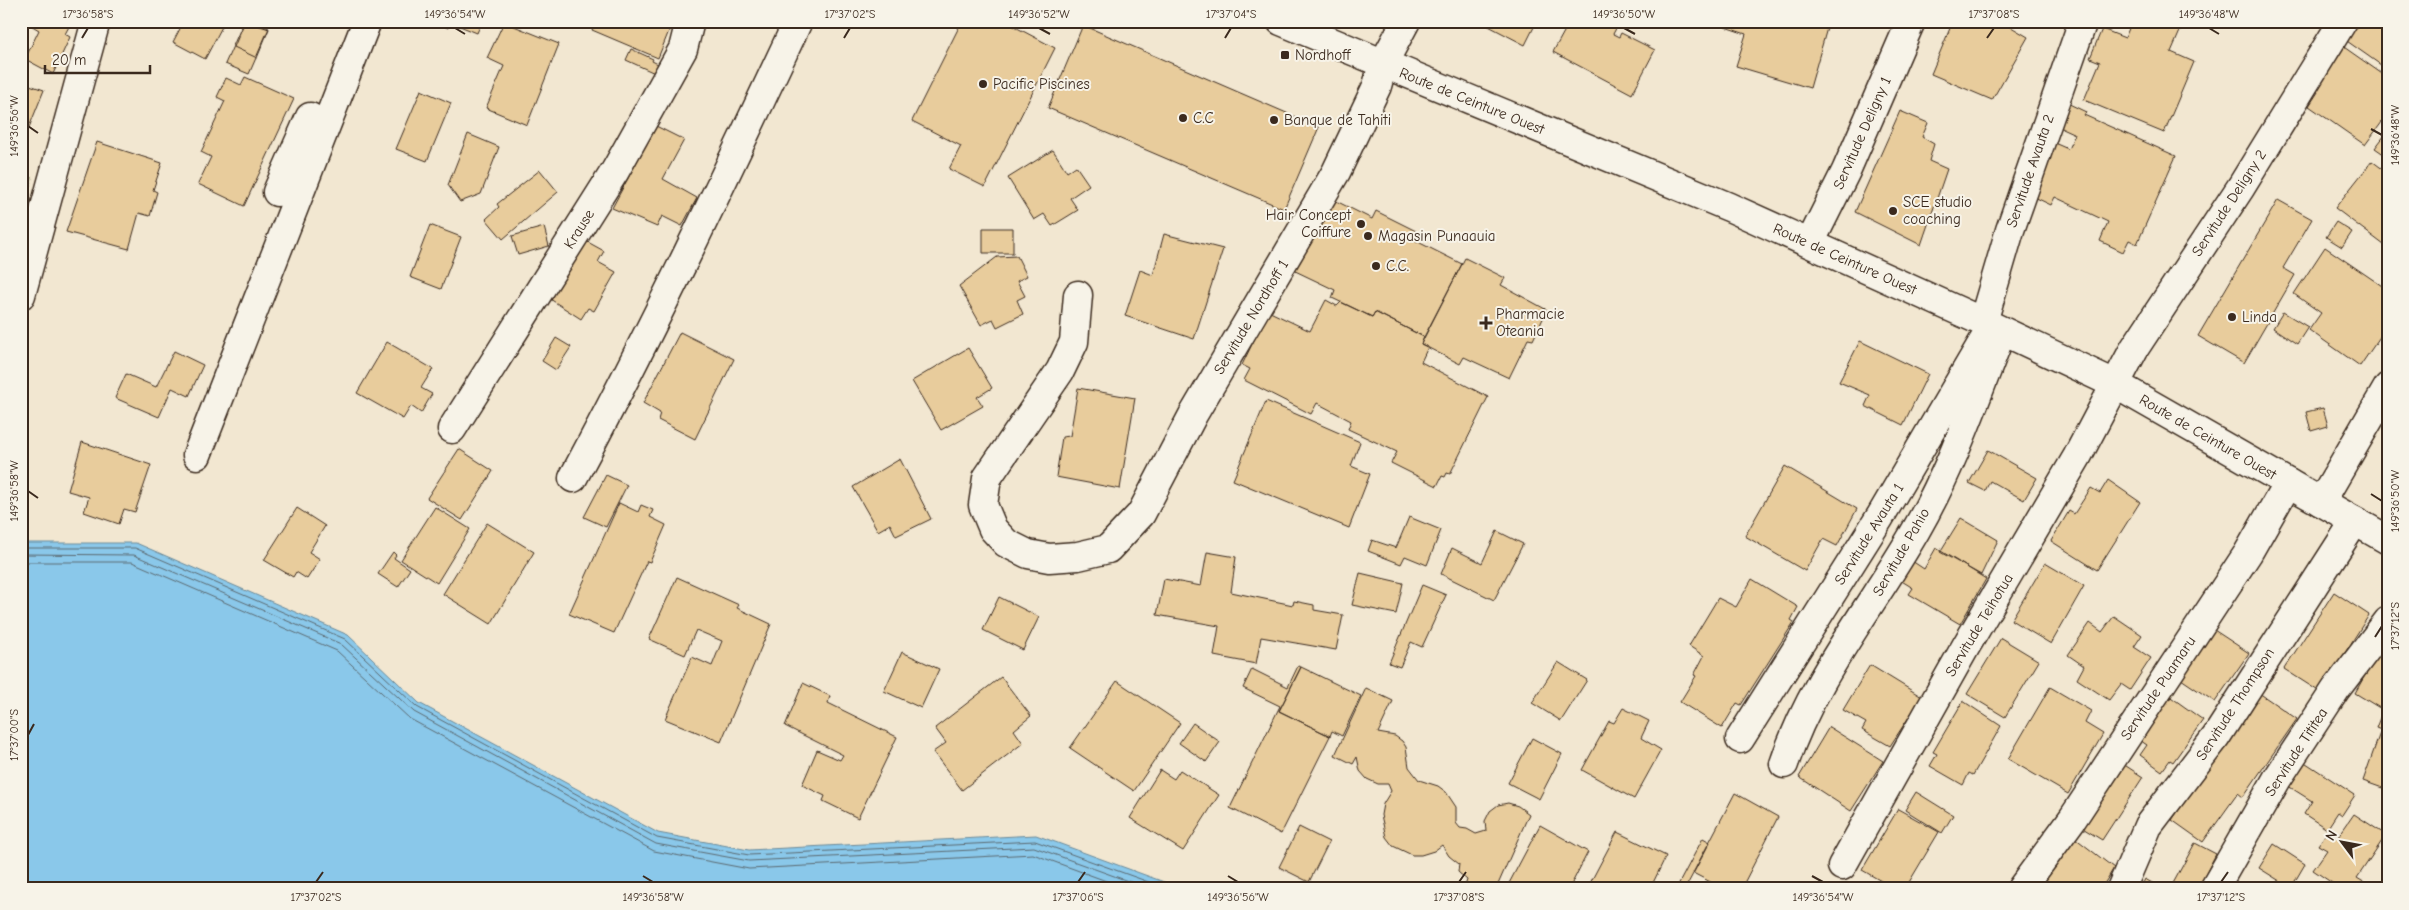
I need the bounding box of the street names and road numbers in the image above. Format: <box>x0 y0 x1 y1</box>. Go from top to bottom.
street label: Route de Ceinture Ouest <box>1397 64 1548 139</box>
street label: Servitude Deligny 1 <box>1829 74 1895 192</box>
street label: Servitude Avauta 2 <box>2002 112 2058 230</box>
street label: Servitude Deligny 2 <box>2188 146 2270 260</box>
street label: Krause <box>560 206 598 252</box>
street label: Route de Ceinture Ouest <box>1770 219 1920 299</box>
street label: Servitude Nordhoff 1 <box>1210 256 1292 378</box>
street label: Route de Ceinture Ouest <box>2136 390 2280 484</box>
street label: Servitude Avauta 1 <box>1830 480 1908 588</box>
street label: Servitude Pahio <box>1869 505 1934 599</box>
street label: Servitude Teihotua <box>1941 570 2017 680</box>
street label: Servitude Puamaru <box>2117 633 2199 743</box>
street label: Servitude Thompson <box>2192 644 2278 764</box>
street label: Servitude Tititea <box>2261 704 2331 800</box>

